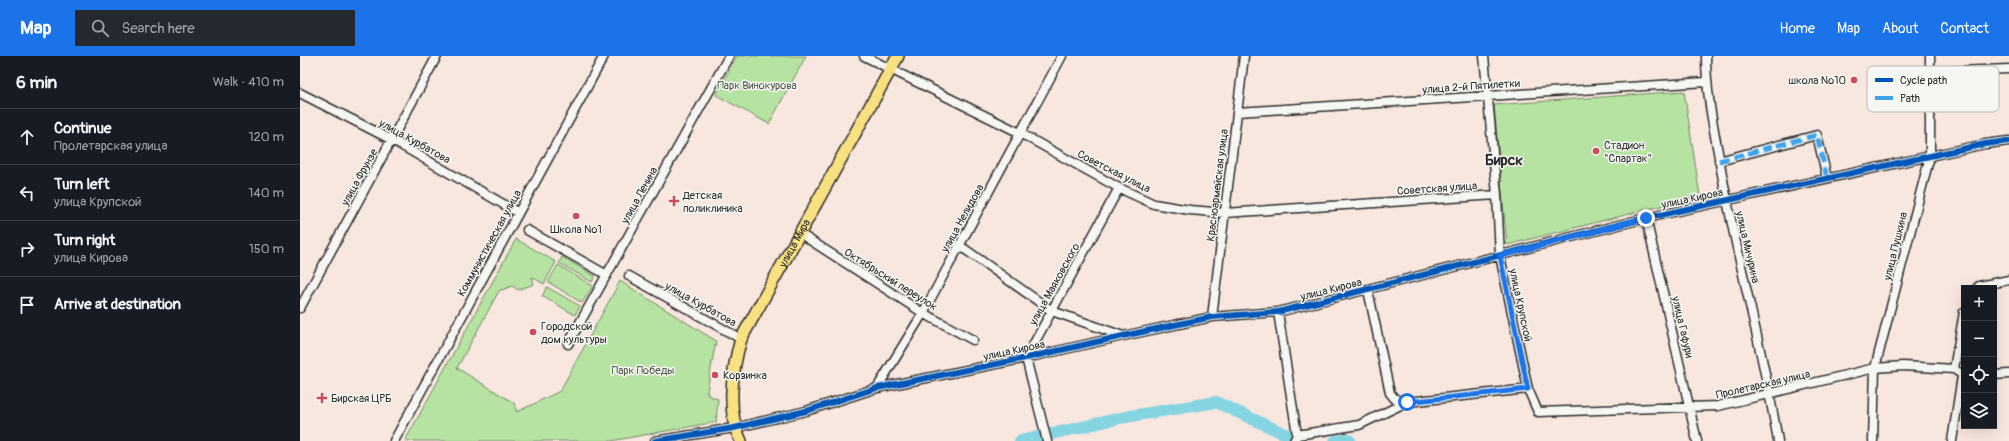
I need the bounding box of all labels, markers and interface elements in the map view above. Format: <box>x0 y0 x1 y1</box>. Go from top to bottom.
search box <box>75 10 355 46</box>
text: Map <box>20 16 51 40</box>
icon: search <box>89 17 111 39</box>
text: Search here <box>121 19 195 38</box>
text: Home <box>1780 20 1815 37</box>
text: Map <box>1837 20 1860 37</box>
text: About <box>1882 20 1918 37</box>
text: Contact <box>1940 20 1989 37</box>
legend <box>1867 66 1999 112</box>
text: 6 min <box>16 72 57 93</box>
text: Walk · 410 m <box>213 74 284 90</box>
place label: школа №10 <box>1788 74 1846 87</box>
text: Cycle path <box>1900 74 1947 87</box>
marker: школа №10 <box>1849 75 1859 85</box>
street label: улица 2-й Пятилетки <box>1421 77 1520 96</box>
park label: Парк Винокурова <box>717 79 797 92</box>
text: Path <box>1900 92 1920 105</box>
street label: улица Курбатова <box>376 116 453 166</box>
text: Continue <box>54 119 112 138</box>
icon: ahead <box>16 126 38 148</box>
street label: Красноармейская улица <box>1204 128 1231 242</box>
text: 120 m <box>248 129 284 145</box>
text: Пролетарская улица <box>54 138 168 154</box>
place label: Стадион "Спартак" <box>1604 139 1652 165</box>
street label: улица Фрунзе <box>338 146 381 209</box>
marker: Стадион "Спартак" <box>1591 146 1601 156</box>
street label: Советская улица <box>1075 147 1153 195</box>
district label: Бирск <box>1485 151 1523 170</box>
street label: улица Ленина <box>618 165 660 227</box>
text: Turn left <box>54 175 110 194</box>
street label: Советская улица <box>1396 179 1478 198</box>
icon: left <box>16 182 38 204</box>
street label: улица Нелидова <box>938 182 987 255</box>
text: 140 m <box>248 185 284 201</box>
street label: улица Кирова <box>1659 186 1724 212</box>
street label: Коммунистическая улица <box>455 188 524 299</box>
place label: Детская поликлиника <box>682 189 743 215</box>
text: улица Крупской <box>54 194 142 210</box>
marker: Детская поликлиника <box>668 195 680 207</box>
route end <box>1637 209 1655 227</box>
street label: улица Мичурина <box>1733 209 1762 284</box>
marker: Школа №1 <box>571 211 581 221</box>
street label: улица Пушкина <box>1880 211 1910 283</box>
street label: улица Мира <box>776 217 813 270</box>
place label: Школа №1 <box>550 223 602 236</box>
text: Turn right <box>54 231 115 250</box>
icon: right <box>16 238 38 260</box>
text: 150 m <box>249 241 284 257</box>
street label: улица Маяковского <box>1026 241 1082 328</box>
street label: Октябрьский переулок <box>842 245 940 314</box>
text: улица Кирова <box>54 250 128 266</box>
street label: улица Крупской <box>1506 267 1535 343</box>
street label: улица Кирова <box>1298 276 1363 304</box>
street label: улица Курбатова <box>662 279 739 329</box>
map controls <box>1961 285 1997 429</box>
button: + <box>1961 285 1997 321</box>
icon: arrive <box>16 294 38 316</box>
street label: улица Гафури <box>1669 294 1696 359</box>
text: Arrive at destination <box>54 295 181 314</box>
place label: Городской дом культуры <box>541 320 607 346</box>
button: − <box>1961 321 1997 357</box>
marker: Городской дом культуры <box>528 327 538 337</box>
street label: улица Кирова <box>981 338 1046 364</box>
button: locate <box>1961 357 1997 393</box>
park label: Парк Победы <box>612 364 674 377</box>
street label: Пролетарская улица <box>1715 367 1811 402</box>
place label: Корзинка <box>723 369 767 382</box>
marker: Корзинка <box>710 370 720 380</box>
marker: Бирская ЦРБ <box>316 392 328 404</box>
place label: Бирская ЦРБ <box>331 392 392 405</box>
route start <box>1398 393 1416 411</box>
button: layers <box>1961 393 1997 429</box>

